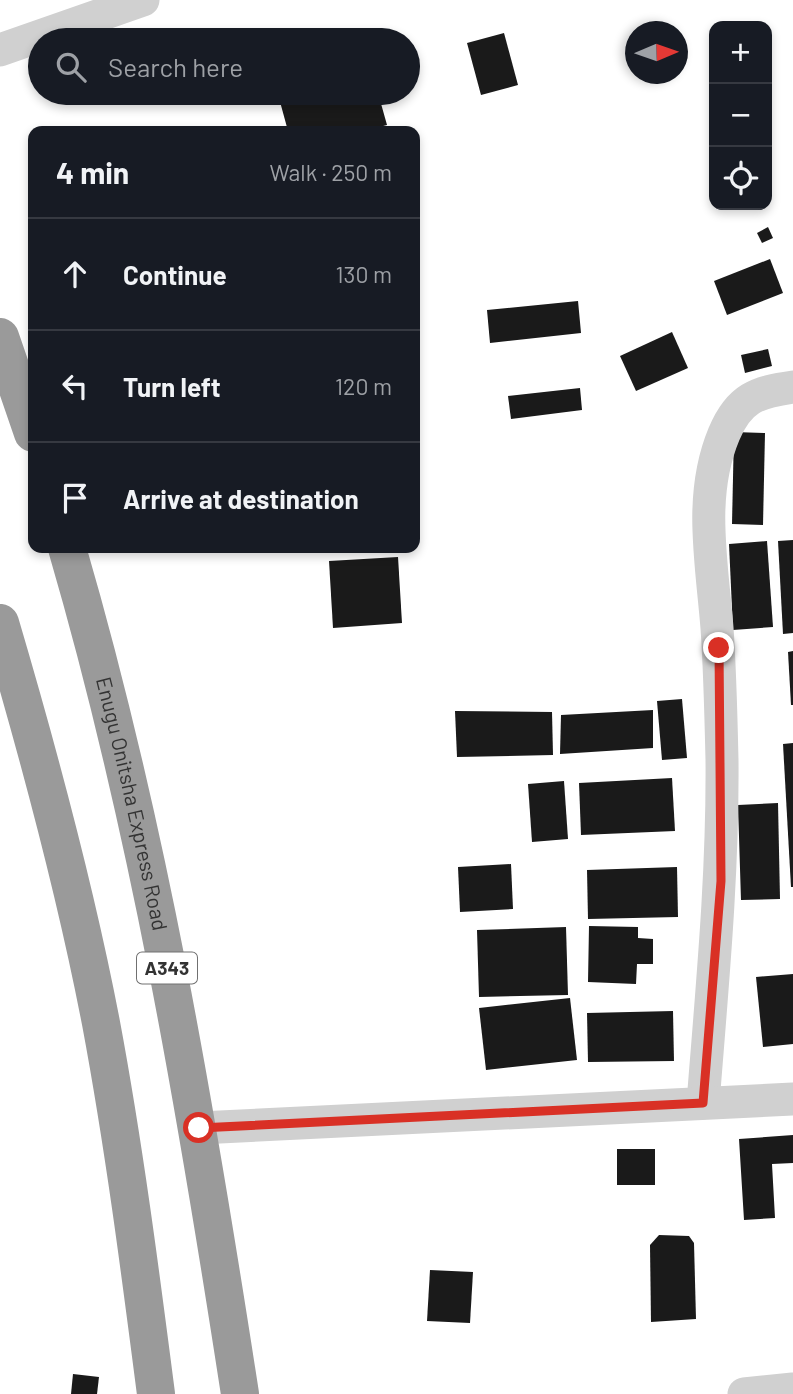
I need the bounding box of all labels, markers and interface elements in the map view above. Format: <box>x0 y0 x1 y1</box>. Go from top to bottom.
north arrow <box>625 21 688 84</box>
map controls <box>709 21 772 210</box>
button: + <box>709 21 772 84</box>
search box <box>28 28 420 105</box>
icon: search <box>52 48 90 86</box>
text: Search here <box>108 51 243 82</box>
button: − <box>709 84 772 147</box>
button: locate <box>709 147 772 210</box>
text: 4 min <box>56 154 129 190</box>
text: Walk · 250 m <box>270 158 392 186</box>
icon: ahead <box>56 255 94 293</box>
text: Continue <box>123 259 227 290</box>
text: 130 m <box>335 260 392 288</box>
icon: left <box>56 367 94 405</box>
text: Turn left <box>123 371 221 402</box>
text: 120 m <box>335 372 392 400</box>
icon: arrive <box>56 479 94 517</box>
text: Arrive at destination <box>123 483 359 514</box>
route end <box>703 632 734 663</box>
street label: Enugu Onitsha Express Road <box>92 674 174 933</box>
road number: A343 <box>137 952 197 984</box>
route start <box>183 1112 214 1143</box>

